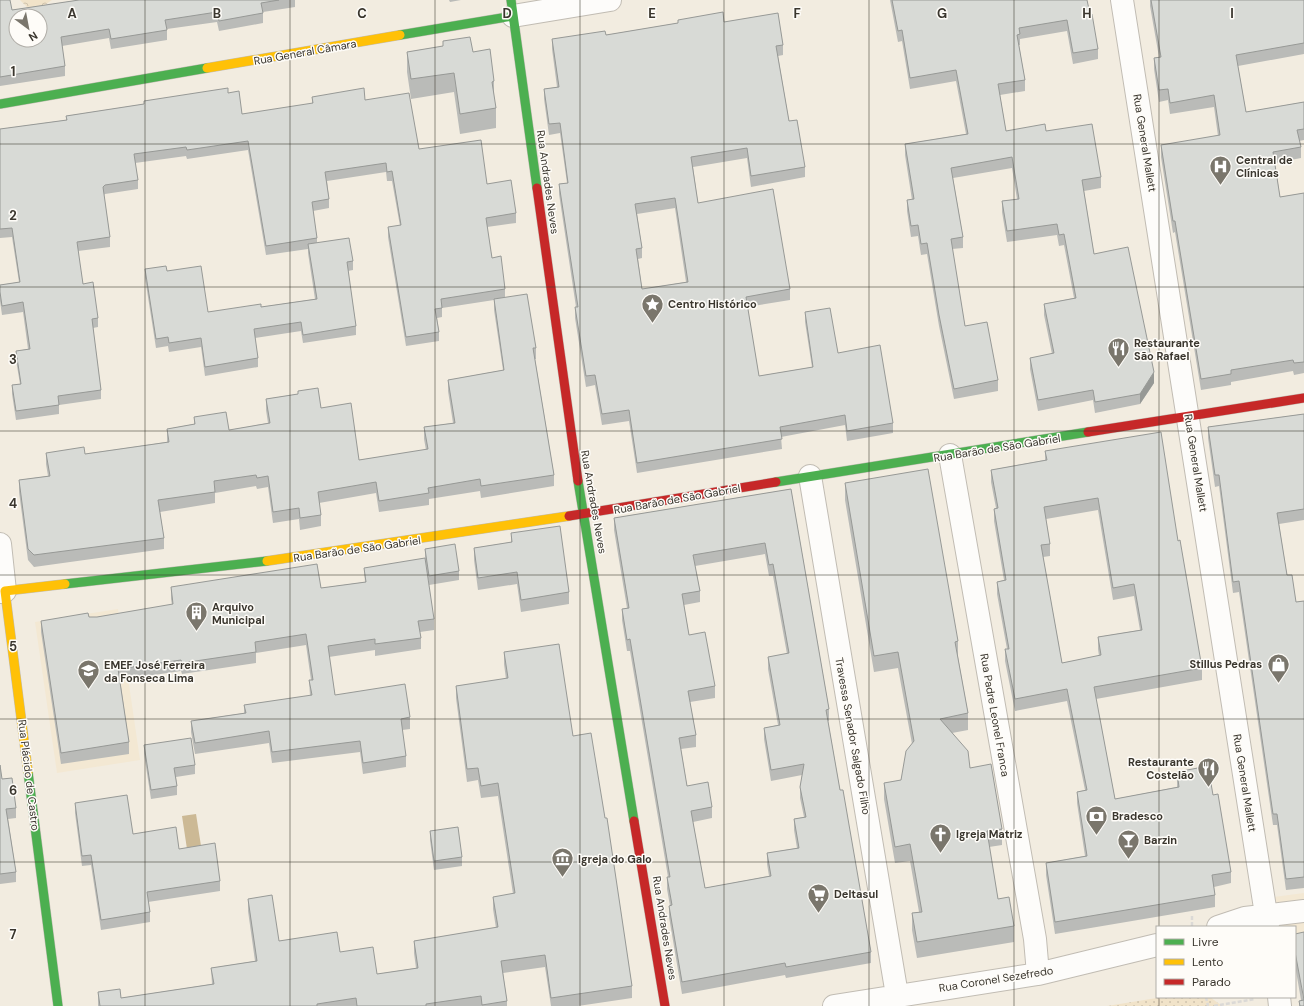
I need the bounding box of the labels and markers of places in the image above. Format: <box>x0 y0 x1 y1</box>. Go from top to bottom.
hospital icon: Central de Clínicas <box>1208 153 1234 186</box>
place label: Central de Clínicas <box>1236 153 1293 180</box>
place icon: Centro Histórico <box>639 291 665 324</box>
place label: Centro Histórico <box>668 297 757 311</box>
restaurant icon: Restaurante São Rafael <box>1106 336 1132 369</box>
place label: Restaurante São Rafael <box>1134 336 1200 363</box>
building icon: Arquivo Municipal <box>183 600 209 633</box>
place label: Arquivo Municipal <box>212 600 265 627</box>
shop icon: Stillus Pedras <box>1265 651 1291 684</box>
place label: Stillus Pedras <box>1189 657 1262 671</box>
school or university icon: EMEF José Ferreira da Fonseca Lima <box>75 658 101 691</box>
place label: EMEF José Ferreira da Fonseca Lima <box>104 658 205 685</box>
place label: Restaurante Costelão <box>1128 755 1194 782</box>
restaurant icon: Restaurante Costelão <box>1196 755 1222 788</box>
bank icon: Bradesco <box>1084 803 1110 836</box>
place label: Bradesco <box>1112 809 1163 823</box>
church icon: Igreja Matriz <box>927 821 953 854</box>
place label: Igreja Matriz <box>956 827 1022 841</box>
bar icon: Barzin <box>1115 827 1141 860</box>
place label: Barzin <box>1144 833 1177 847</box>
museum icon: Igreja do Galo <box>550 846 576 879</box>
place label: Igreja do Galo <box>578 852 652 866</box>
supermarket icon: Deltasul <box>806 881 832 914</box>
place label: Deltasul <box>834 887 878 901</box>

